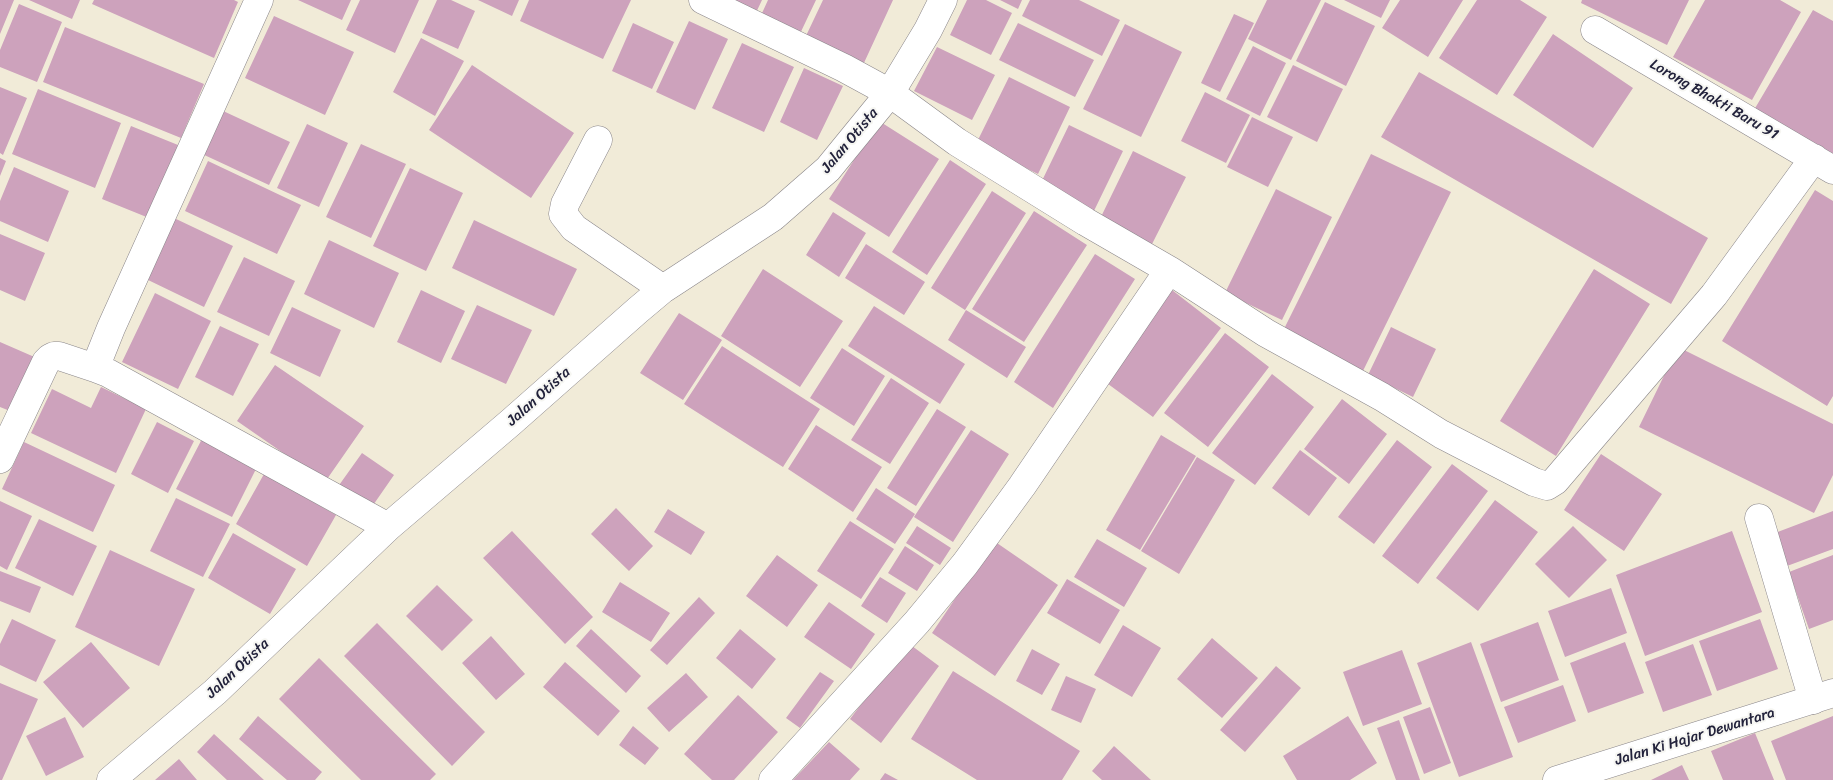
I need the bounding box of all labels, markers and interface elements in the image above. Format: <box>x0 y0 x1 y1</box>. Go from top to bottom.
street label: Lorong Bhakti Baru 91 <box>1646 56 1782 144</box>
street label: Jalan Otista <box>818 105 882 177</box>
street label: Jalan Otista <box>504 364 574 430</box>
street label: Jalan Otista <box>203 635 273 703</box>
street label: Jalan Ki Hajar Dewantara <box>1613 704 1777 770</box>

